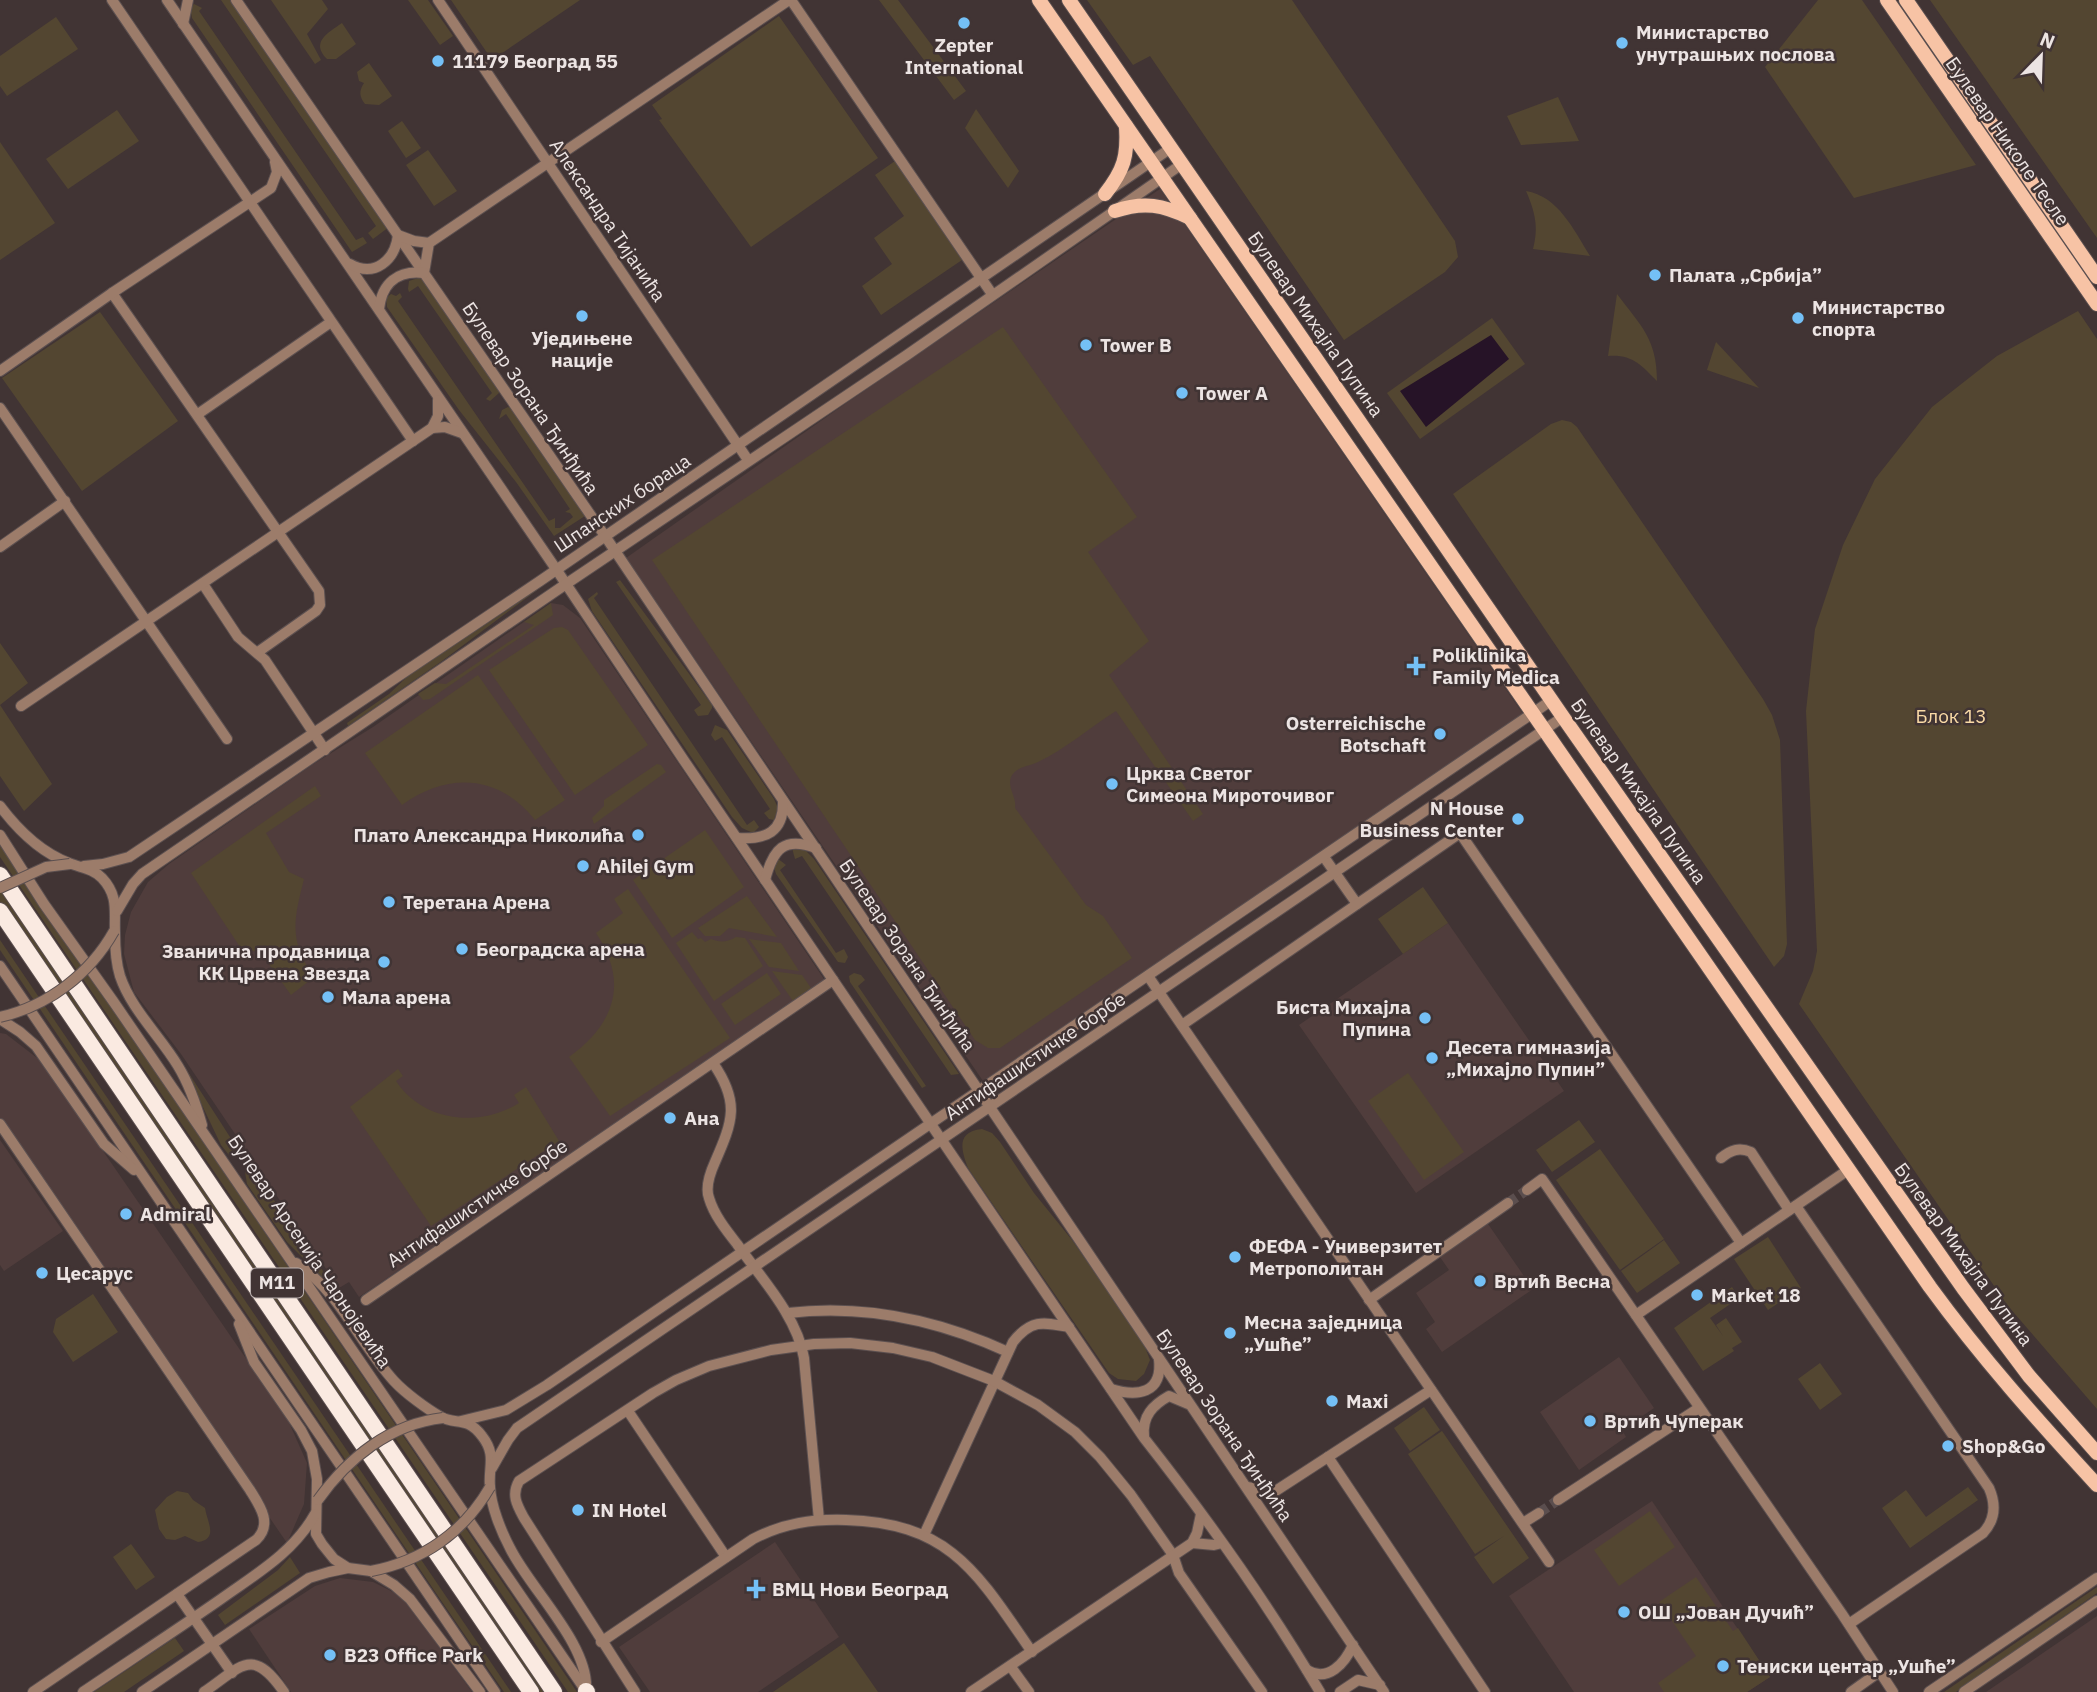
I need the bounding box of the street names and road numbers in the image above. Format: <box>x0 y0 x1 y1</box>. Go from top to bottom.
street label: Булевар Николе Тесле <box>1941 52 2075 230</box>
street label: Александра Тијанића <box>545 134 671 306</box>
street label: Булевар Михајла Пупина <box>1243 227 1389 421</box>
street label: Булевар Зорана Ђинђића <box>457 297 605 499</box>
street label: Шпанских бораца <box>549 448 695 558</box>
street label: Булевар Михајла Пупина <box>1566 694 1712 888</box>
street label: Булевар Зорана Ђинђића <box>834 854 982 1056</box>
street label: Антифашистичке борбе <box>940 987 1130 1125</box>
street label: Булевар Арсенија Чарнојевића <box>223 1130 397 1372</box>
street label: Антифашистичке борбе <box>382 1134 572 1272</box>
street label: Булевар Михајла Пупина <box>1889 1158 2039 1350</box>
road number: M11 <box>251 1268 303 1298</box>
street label: Булевар Зорана Ђинђића <box>1151 1324 1299 1526</box>

